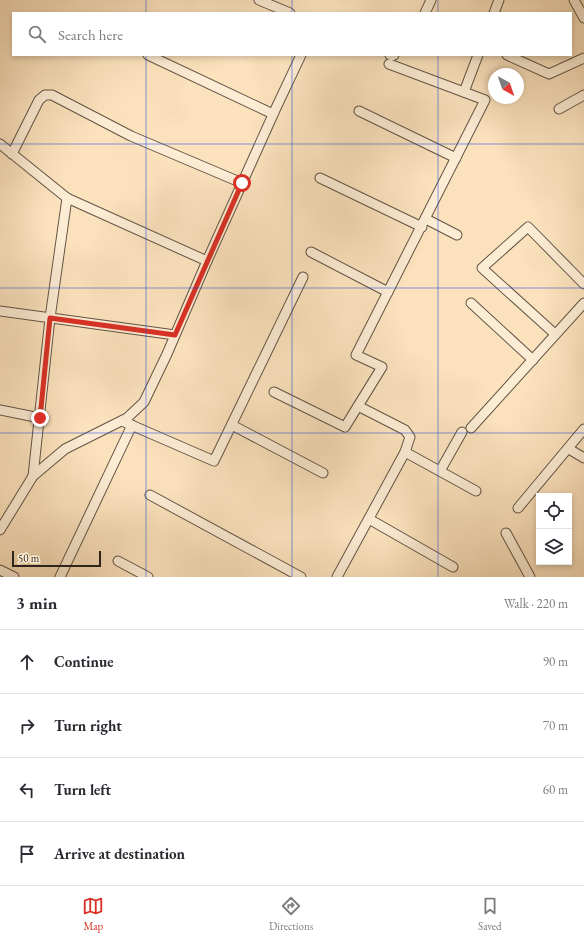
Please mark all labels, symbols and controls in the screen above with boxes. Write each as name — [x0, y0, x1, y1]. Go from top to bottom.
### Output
search box — [12, 12, 572, 56]
icon: search — [26, 23, 48, 45]
text: Search here — [58, 25, 123, 44]
north arrow — [488, 68, 524, 104]
route start — [233, 174, 251, 192]
route end — [31, 409, 49, 427]
map controls — [536, 493, 572, 565]
button: locate — [536, 493, 572, 529]
button: layers — [536, 529, 572, 565]
scale bar — [12, 549, 101, 568]
text: 50 m — [18, 551, 39, 565]
text: 3 min — [16, 592, 57, 614]
text: Walk · 220 m — [504, 595, 568, 612]
icon: ahead — [16, 651, 38, 673]
text: Continue — [54, 652, 114, 671]
text: 90 m — [543, 653, 568, 670]
icon: right — [16, 715, 38, 737]
text: Turn right — [54, 716, 122, 735]
text: 70 m — [543, 717, 568, 734]
icon: left — [16, 779, 38, 801]
text: Turn left — [54, 780, 111, 799]
text: 60 m — [543, 781, 568, 798]
icon: arrive — [16, 843, 38, 865]
text: Arrive at destination — [54, 844, 185, 863]
tab: Map — [82, 895, 104, 933]
tab: Directions — [269, 895, 313, 933]
tab: Saved — [478, 895, 502, 933]

